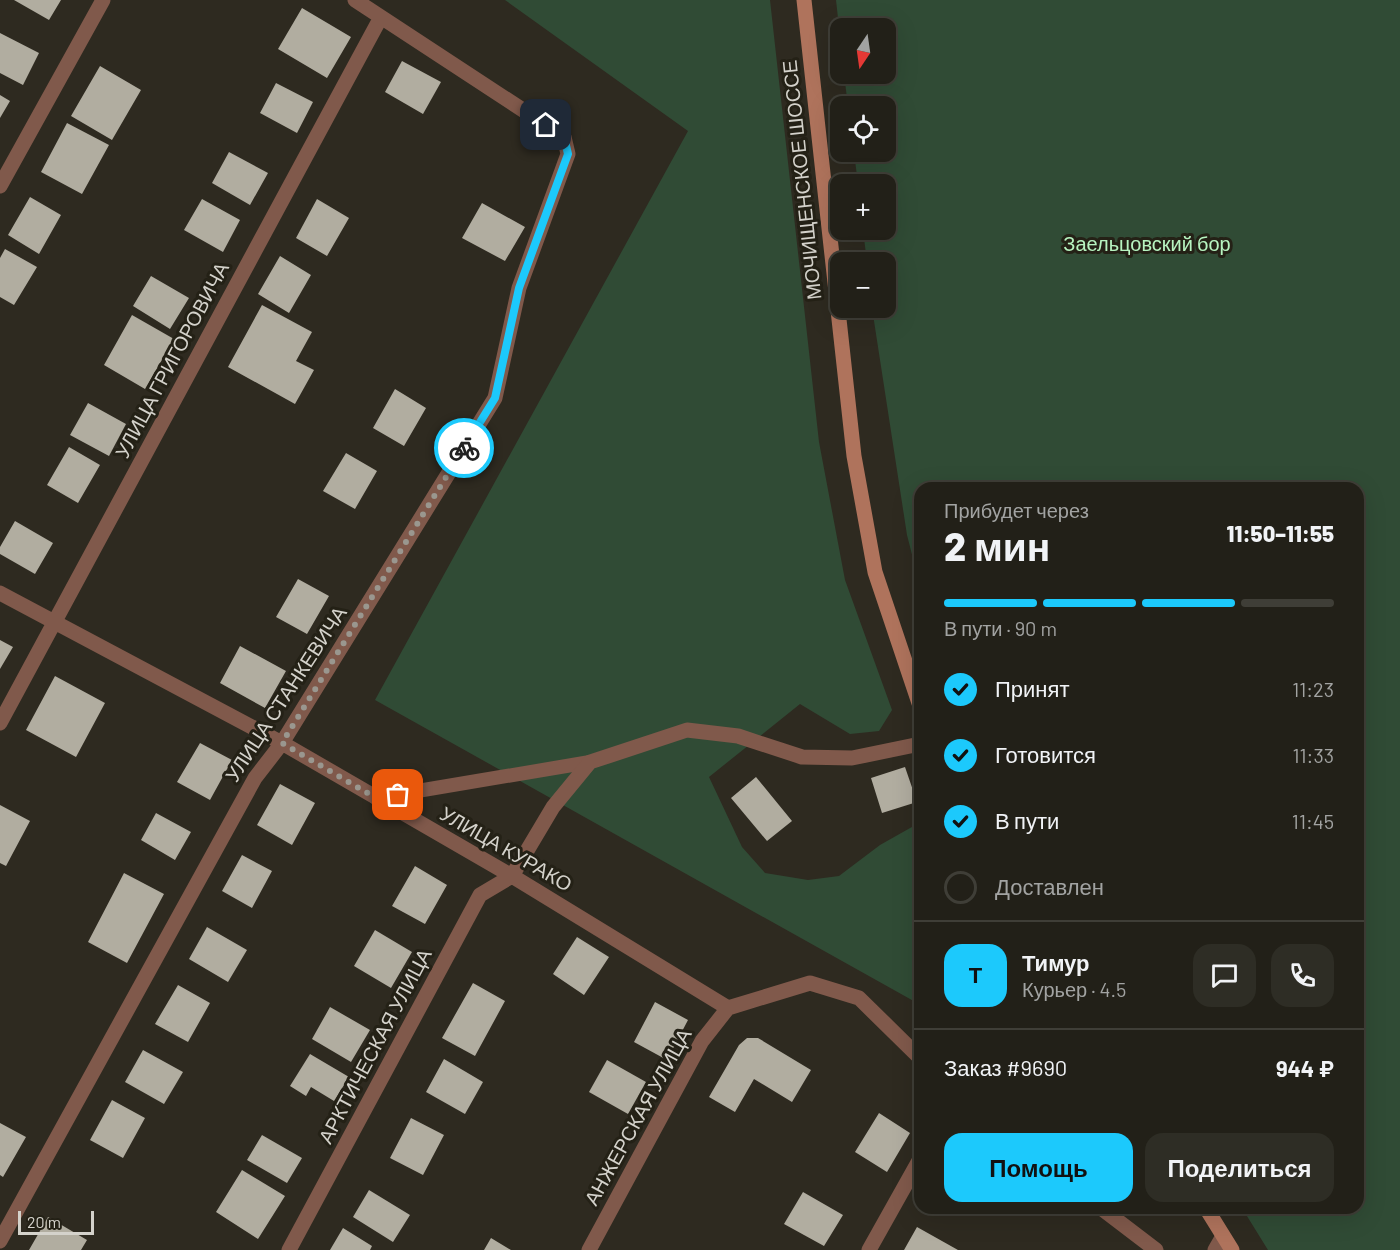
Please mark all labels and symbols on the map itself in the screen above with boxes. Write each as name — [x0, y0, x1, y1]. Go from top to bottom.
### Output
north arrow — [830, 18, 896, 84]
street label: МОЧИЩЕНСКОЕ ШОССЕ — [776, 59, 826, 301]
pin — [520, 99, 571, 150]
park label: Заельцовский бор — [1063, 231, 1231, 255]
street label: УЛИЦА ГРИГОРОВИЧА — [109, 257, 233, 462]
courier — [434, 418, 494, 478]
street label: УЛИЦА СТАНКЕВИЧА — [219, 601, 351, 786]
pin — [372, 769, 423, 820]
street label: УЛИЦА КУРАКО — [436, 801, 577, 896]
street label: АРКТИЧЕСКАЯ УЛИЦА — [313, 943, 436, 1147]
street label: АНЖЕРСКАЯ УЛИЦА — [579, 1023, 696, 1209]
scale bar — [18, 1208, 94, 1236]

